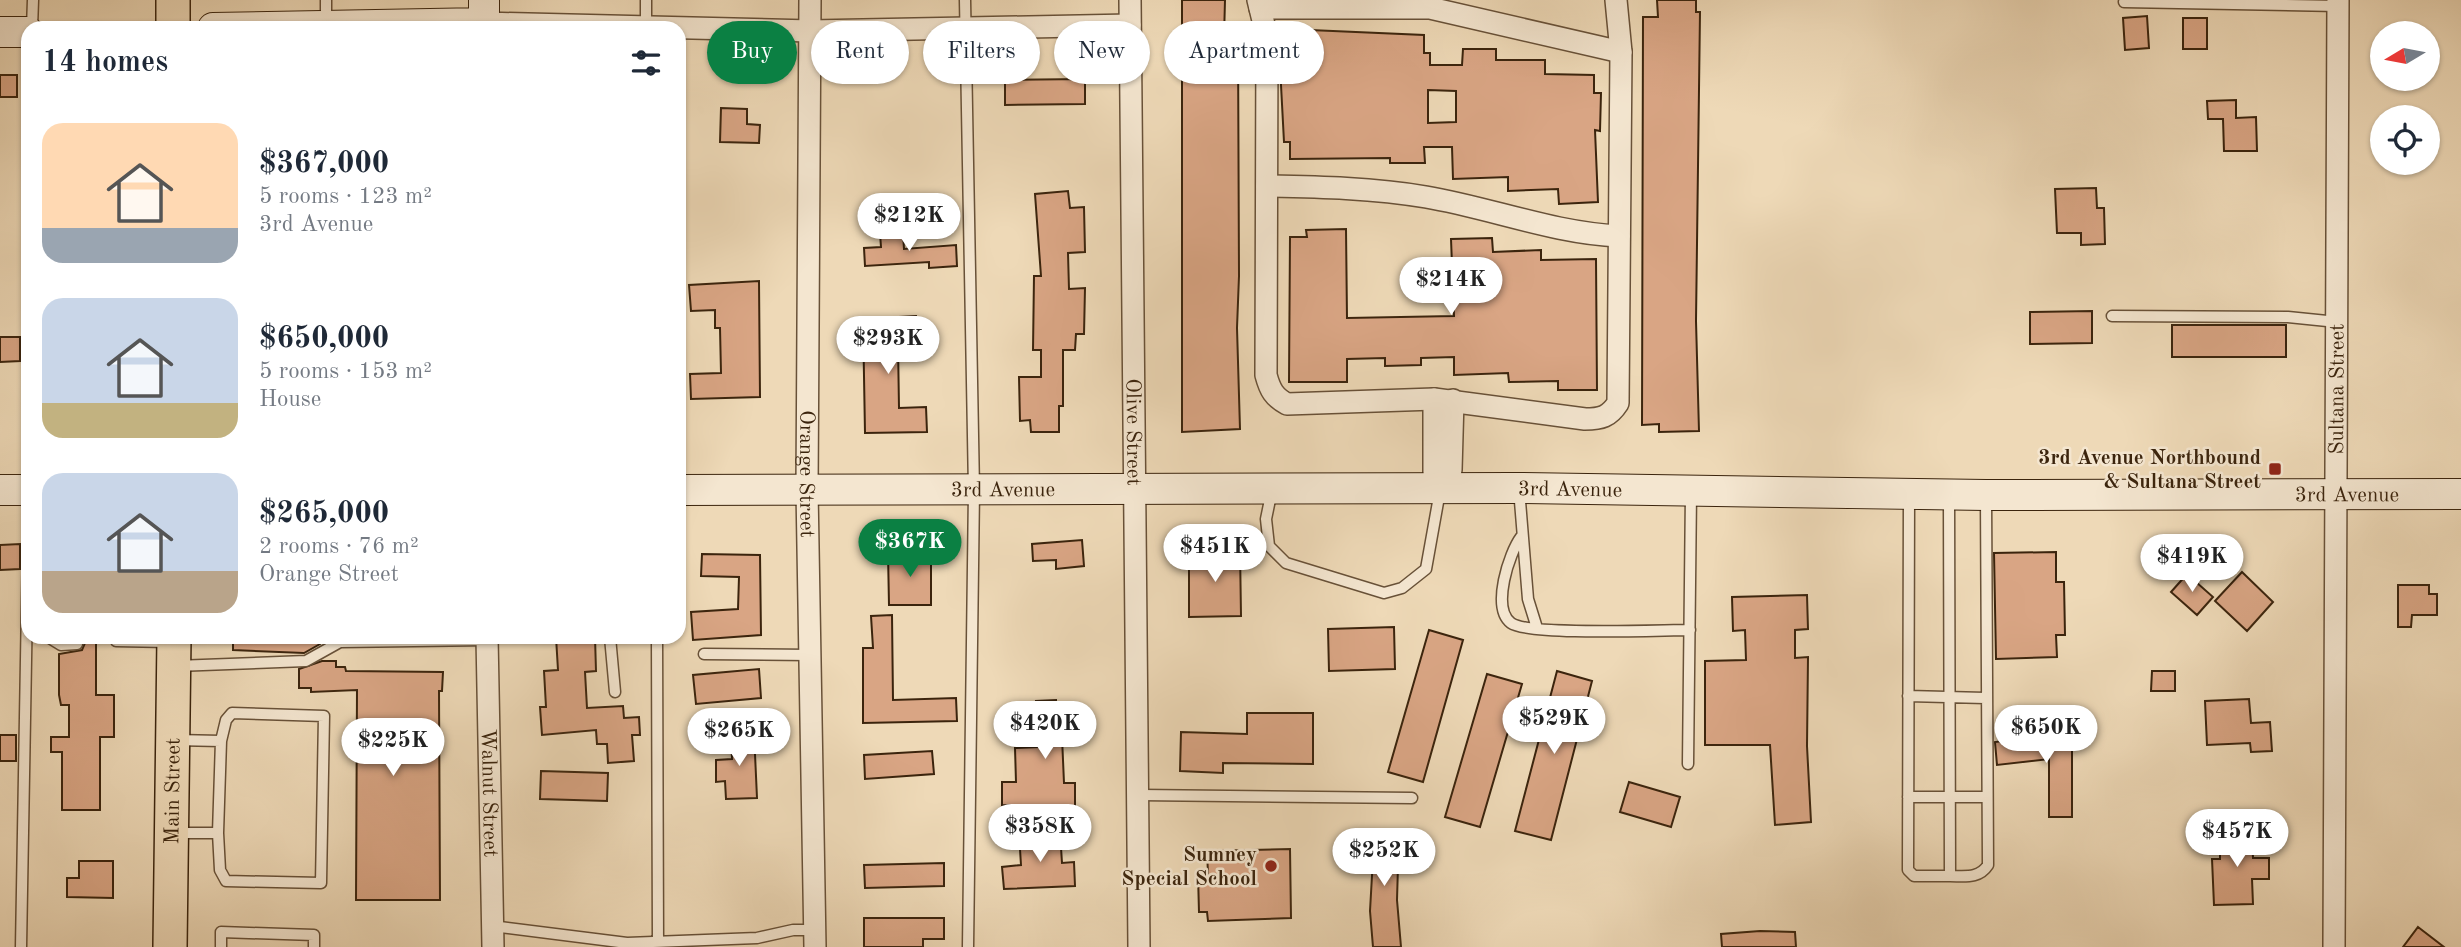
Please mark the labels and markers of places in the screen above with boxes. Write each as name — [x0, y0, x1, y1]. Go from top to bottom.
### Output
pin: $212K — [860, 194, 958, 253]
pin: $214K — [1402, 258, 1500, 317]
pin: $293K — [839, 316, 937, 376]
place label: 3rd Avenue Northbound & Sultana Street — [2038, 448, 2261, 493]
marker: 3rd Avenue Northbound & Sultana Street — [2267, 461, 2283, 477]
pin: $367K — [861, 520, 959, 579]
pin: $451K — [1166, 524, 1264, 584]
pin: $419K — [2143, 534, 2241, 594]
pin: $529K — [1505, 696, 1603, 756]
pin: $420K — [996, 702, 1094, 761]
pin: $650K — [1997, 706, 2095, 765]
pin: $265K — [690, 708, 788, 768]
pin: $225K — [344, 718, 442, 778]
pin: $358K — [991, 804, 1089, 864]
pin: $457K — [2188, 810, 2286, 869]
pin: $252K — [1335, 828, 1433, 888]
place label: Sumney Special School — [1121, 845, 1257, 890]
marker: Sumney Special School — [1263, 858, 1279, 874]

